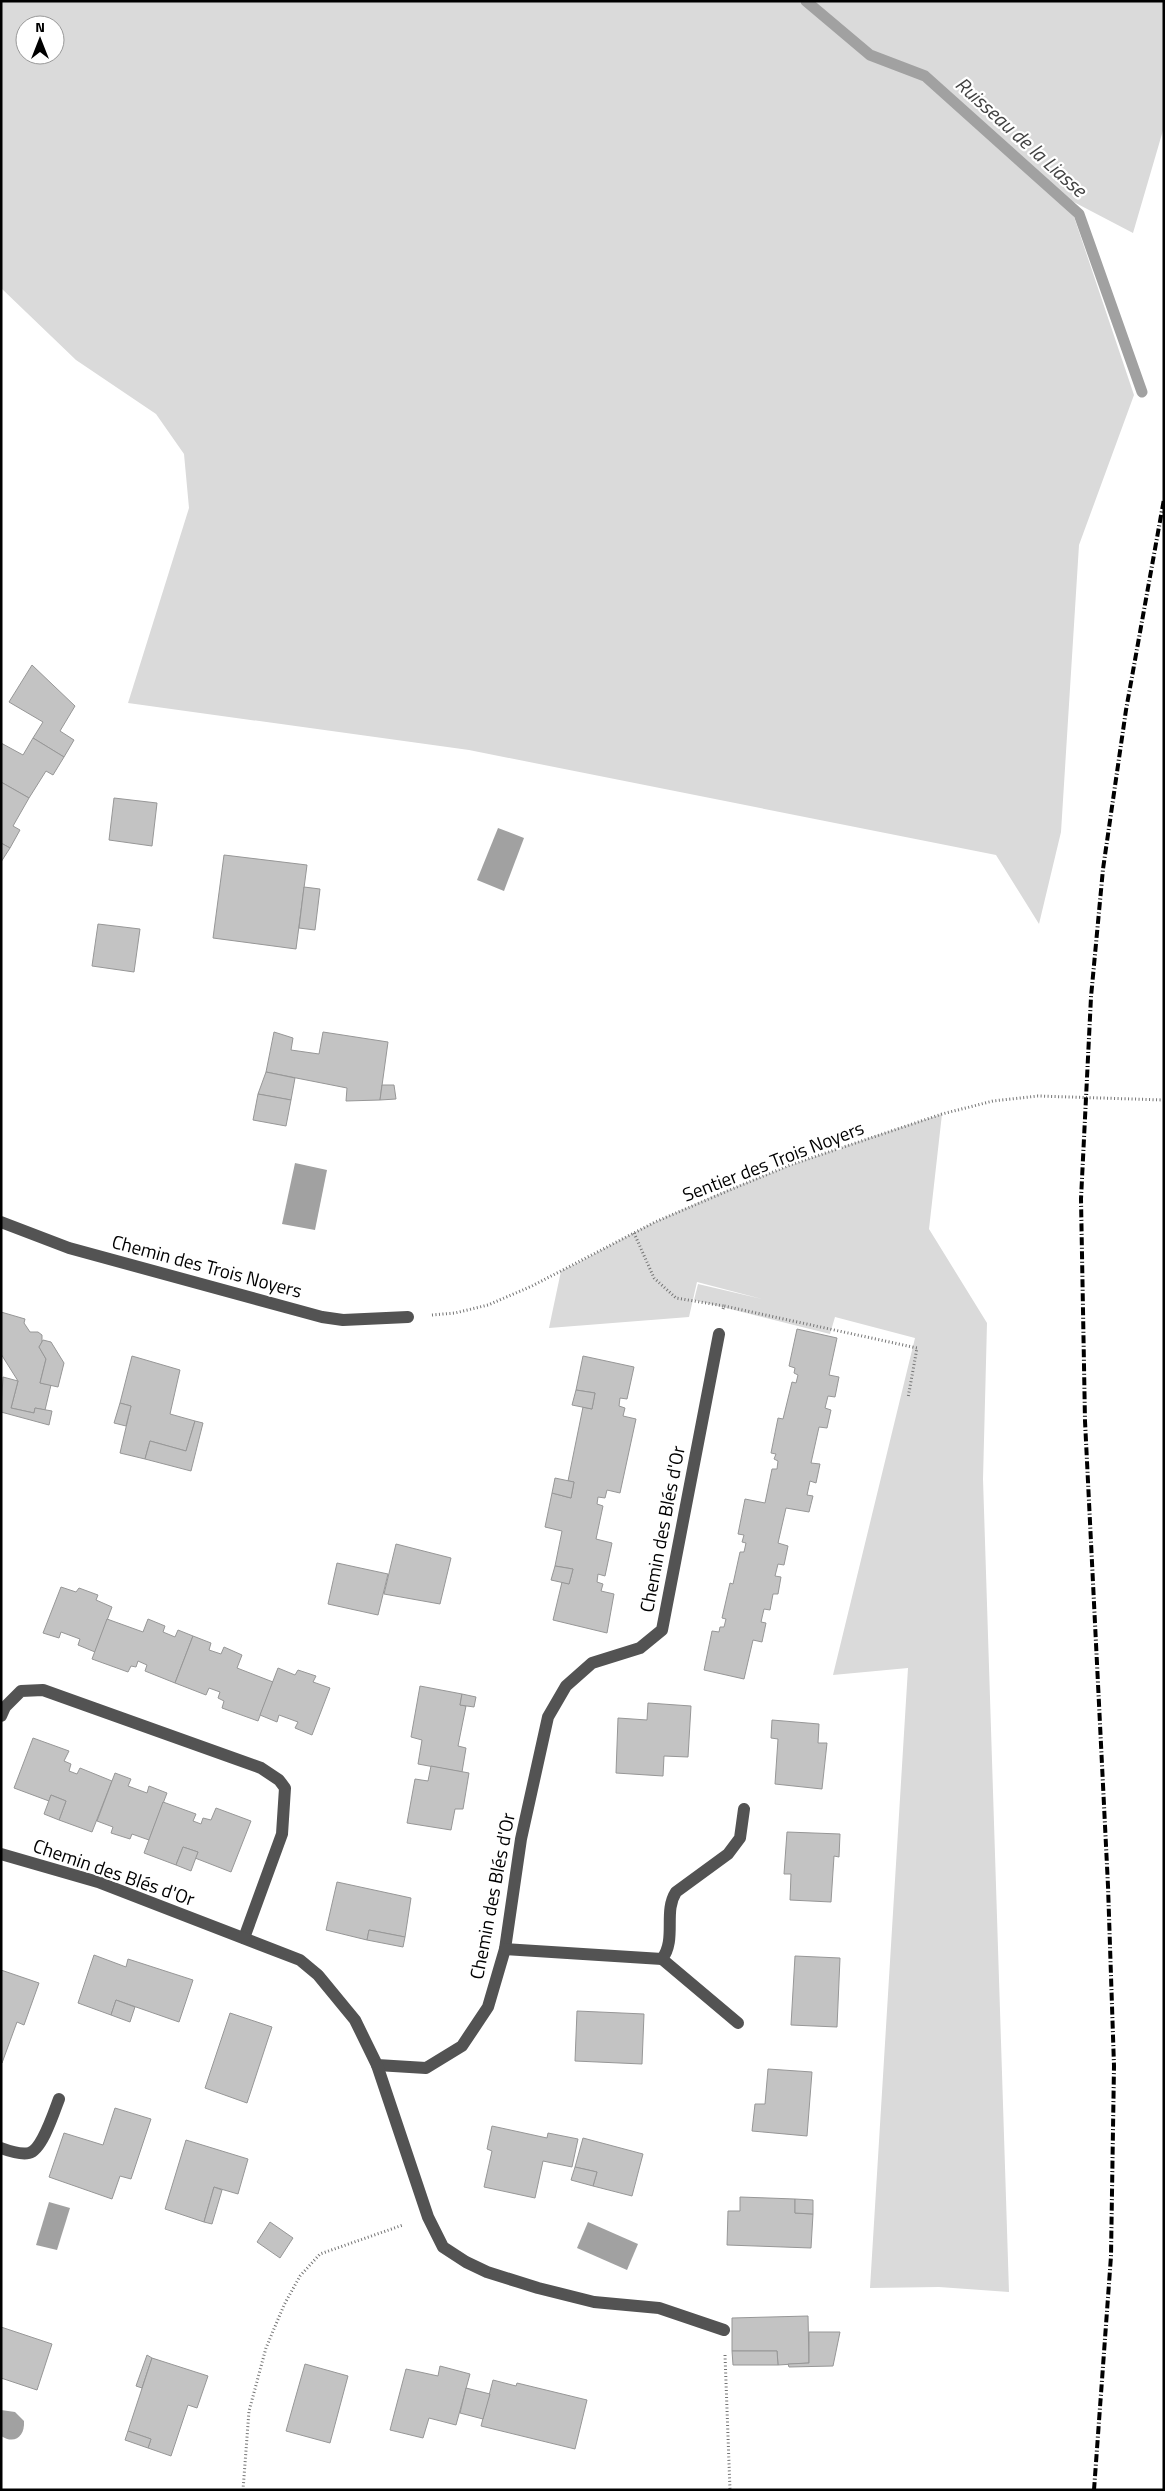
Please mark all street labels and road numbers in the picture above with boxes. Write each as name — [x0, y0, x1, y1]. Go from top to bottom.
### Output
street label: Sentier des Trois Noyers — [678, 1112, 868, 1209]
street label: Chemin des Trois Noyers — [109, 1226, 306, 1305]
street label: Chemin des Blés d'Or — [631, 1443, 692, 1615]
street label: Chemin des Blés d'Or — [461, 1810, 522, 1982]
street label: Chemin des Blés d'Or — [30, 1830, 199, 1913]

